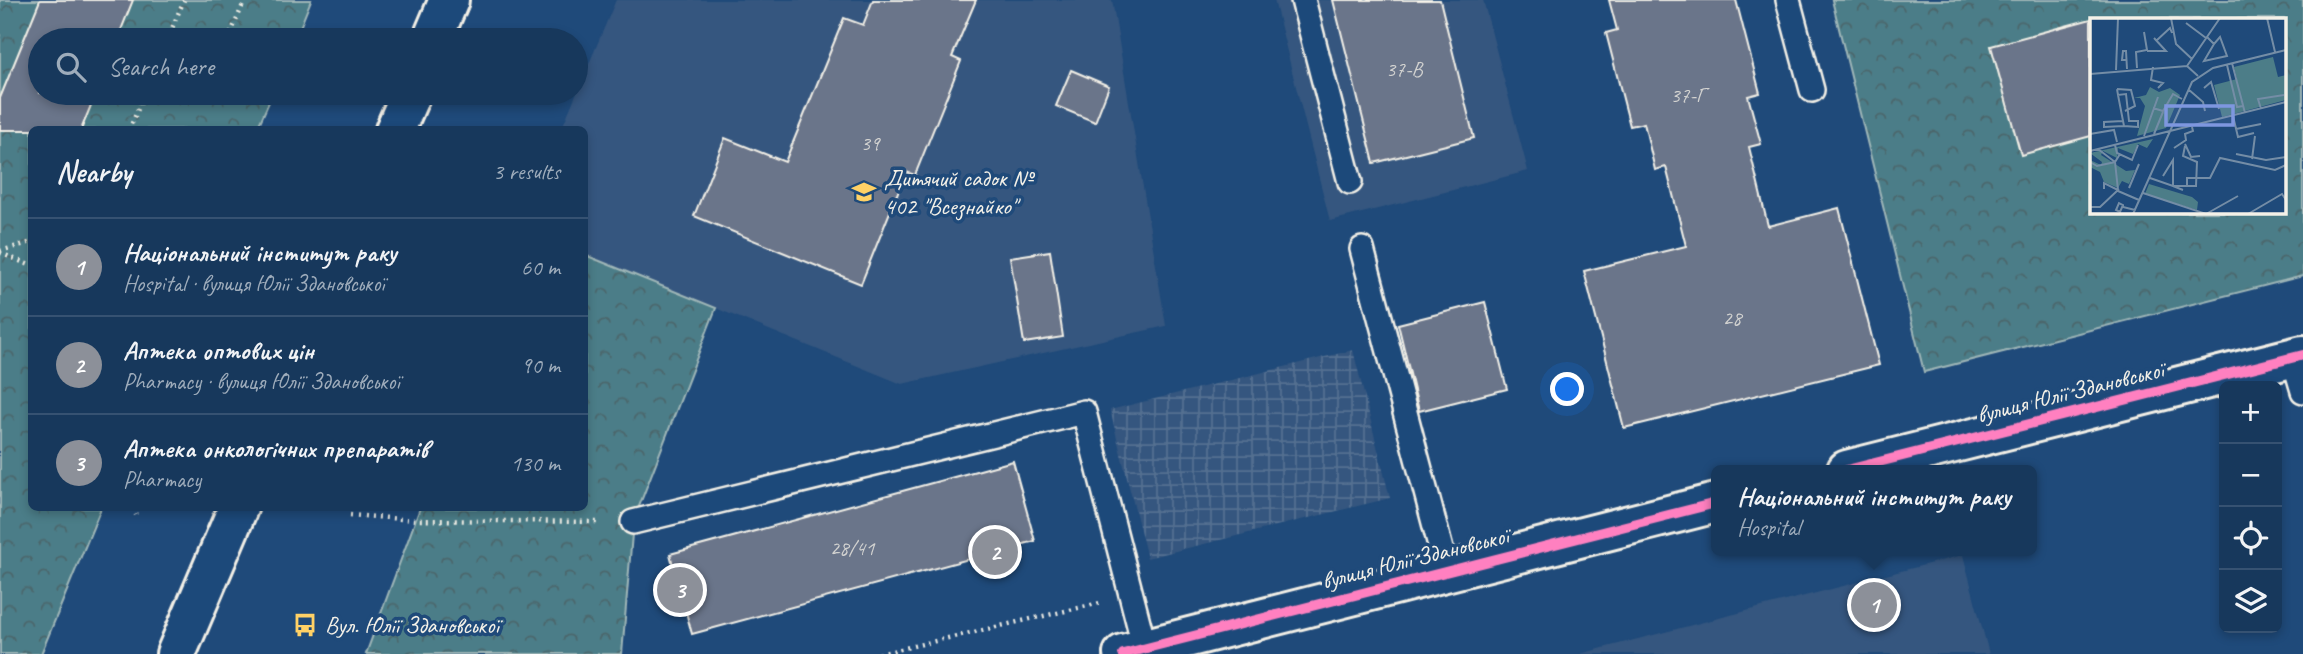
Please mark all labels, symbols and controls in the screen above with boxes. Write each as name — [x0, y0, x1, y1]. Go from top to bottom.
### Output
inset map — [2090, 18, 2286, 214]
search box — [28, 28, 588, 105]
icon: search — [52, 48, 90, 86]
text: Search here — [108, 50, 214, 83]
house number: 37-В — [1386, 56, 1424, 82]
house number: 37-Г — [1670, 82, 1710, 108]
house number: 39 — [861, 130, 881, 156]
text: Nearby — [56, 153, 132, 191]
text: 3 results — [493, 157, 560, 186]
place label: Дитячий садок № 402 "Всезнайко" — [884, 163, 1035, 221]
school or university icon: Дитячий садок № 402 "Всезнайко" — [850, 178, 878, 206]
text: Національний інститут раку — [123, 236, 396, 269]
text: 1 — [74, 253, 84, 282]
text: 60 m — [521, 253, 560, 282]
text: Hospital · вулиця Юлії Здановської — [123, 269, 385, 298]
house number: 28 — [1723, 305, 1744, 331]
text: Аптека оптових цін — [123, 334, 314, 367]
text: 2 — [74, 351, 84, 380]
text: 90 m — [521, 351, 560, 380]
street label: вулиця Юлії Здановської — [1974, 353, 2171, 430]
text: Pharmacy · вулиця Юлії Здановської — [123, 367, 400, 396]
your location — [1550, 372, 1584, 406]
map controls — [2219, 381, 2282, 633]
button: + — [2219, 381, 2282, 444]
text: Аптека онкологічних препаратів — [123, 432, 428, 465]
button: − — [2219, 444, 2282, 507]
text: 3 — [74, 449, 84, 478]
text: 130 m — [511, 449, 560, 478]
text: Pharmacy — [123, 465, 201, 494]
popup — [1711, 465, 2037, 556]
text: Національний інститут раку — [1737, 480, 2011, 513]
button: locate — [2219, 507, 2282, 570]
text: Hospital — [1737, 513, 1800, 542]
street label: вулиця Юлії Здановської — [1319, 519, 1516, 596]
pin: 2 — [972, 526, 1018, 578]
house number: 28/41 — [830, 535, 876, 561]
pin: 3 — [657, 564, 703, 616]
button: layers — [2219, 570, 2282, 633]
pin: 1 — [1851, 579, 1897, 631]
place label: Вул. Юлії Здановської — [325, 610, 503, 640]
bus stop icon: Вул. Юлії Здановської — [291, 611, 319, 639]

